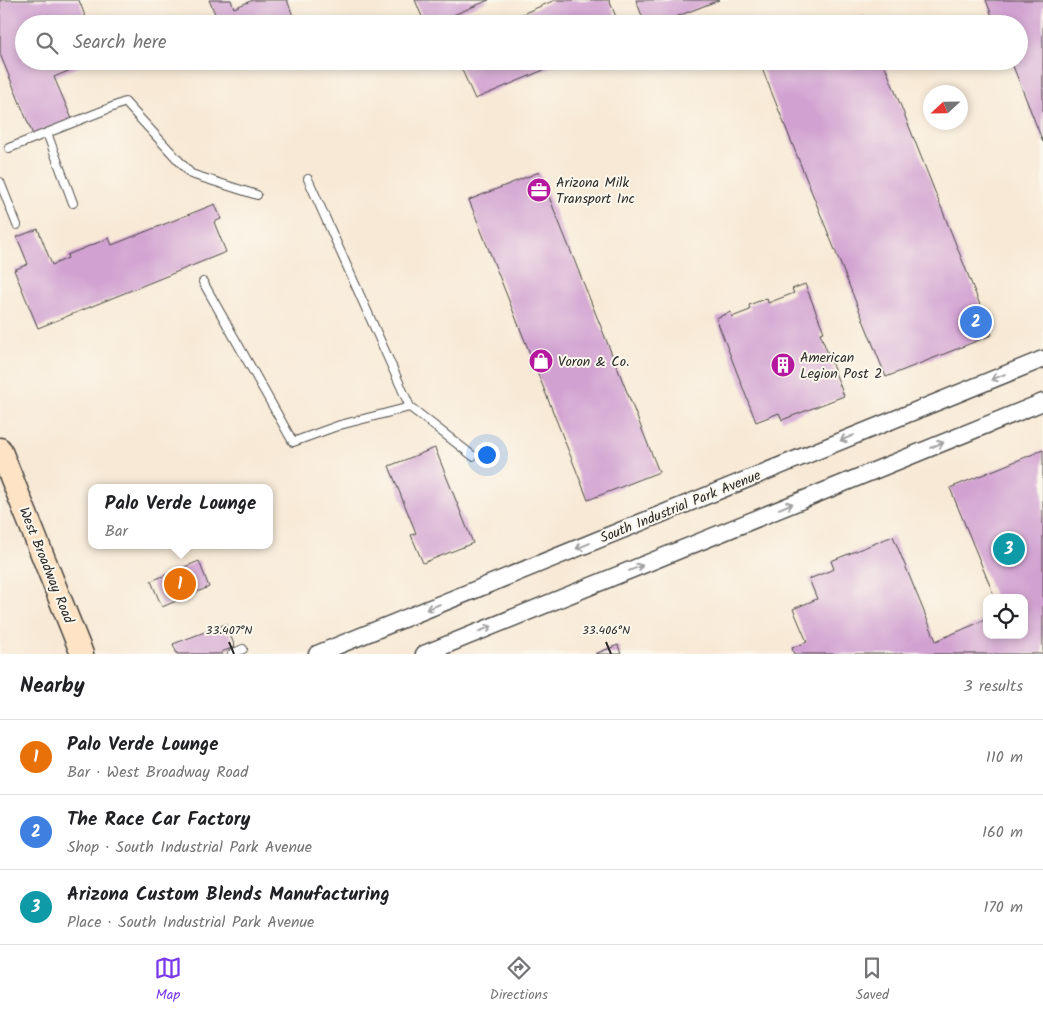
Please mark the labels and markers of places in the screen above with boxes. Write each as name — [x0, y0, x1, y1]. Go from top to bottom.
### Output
place label: Arizona Milk Transport Inc — [556, 172, 635, 210]
office icon: Arizona Milk Transport Inc — [526, 177, 552, 203]
pin: 2 — [960, 303, 992, 341]
place label: American Legion Post 2 — [800, 347, 882, 385]
shop icon: Voron & Co. — [528, 348, 554, 374]
place label: Voron & Co. — [558, 351, 629, 373]
building icon: American Legion Post 2 — [770, 352, 796, 378]
pin: 3 — [993, 530, 1025, 568]
pin: 1 — [164, 565, 196, 603]

